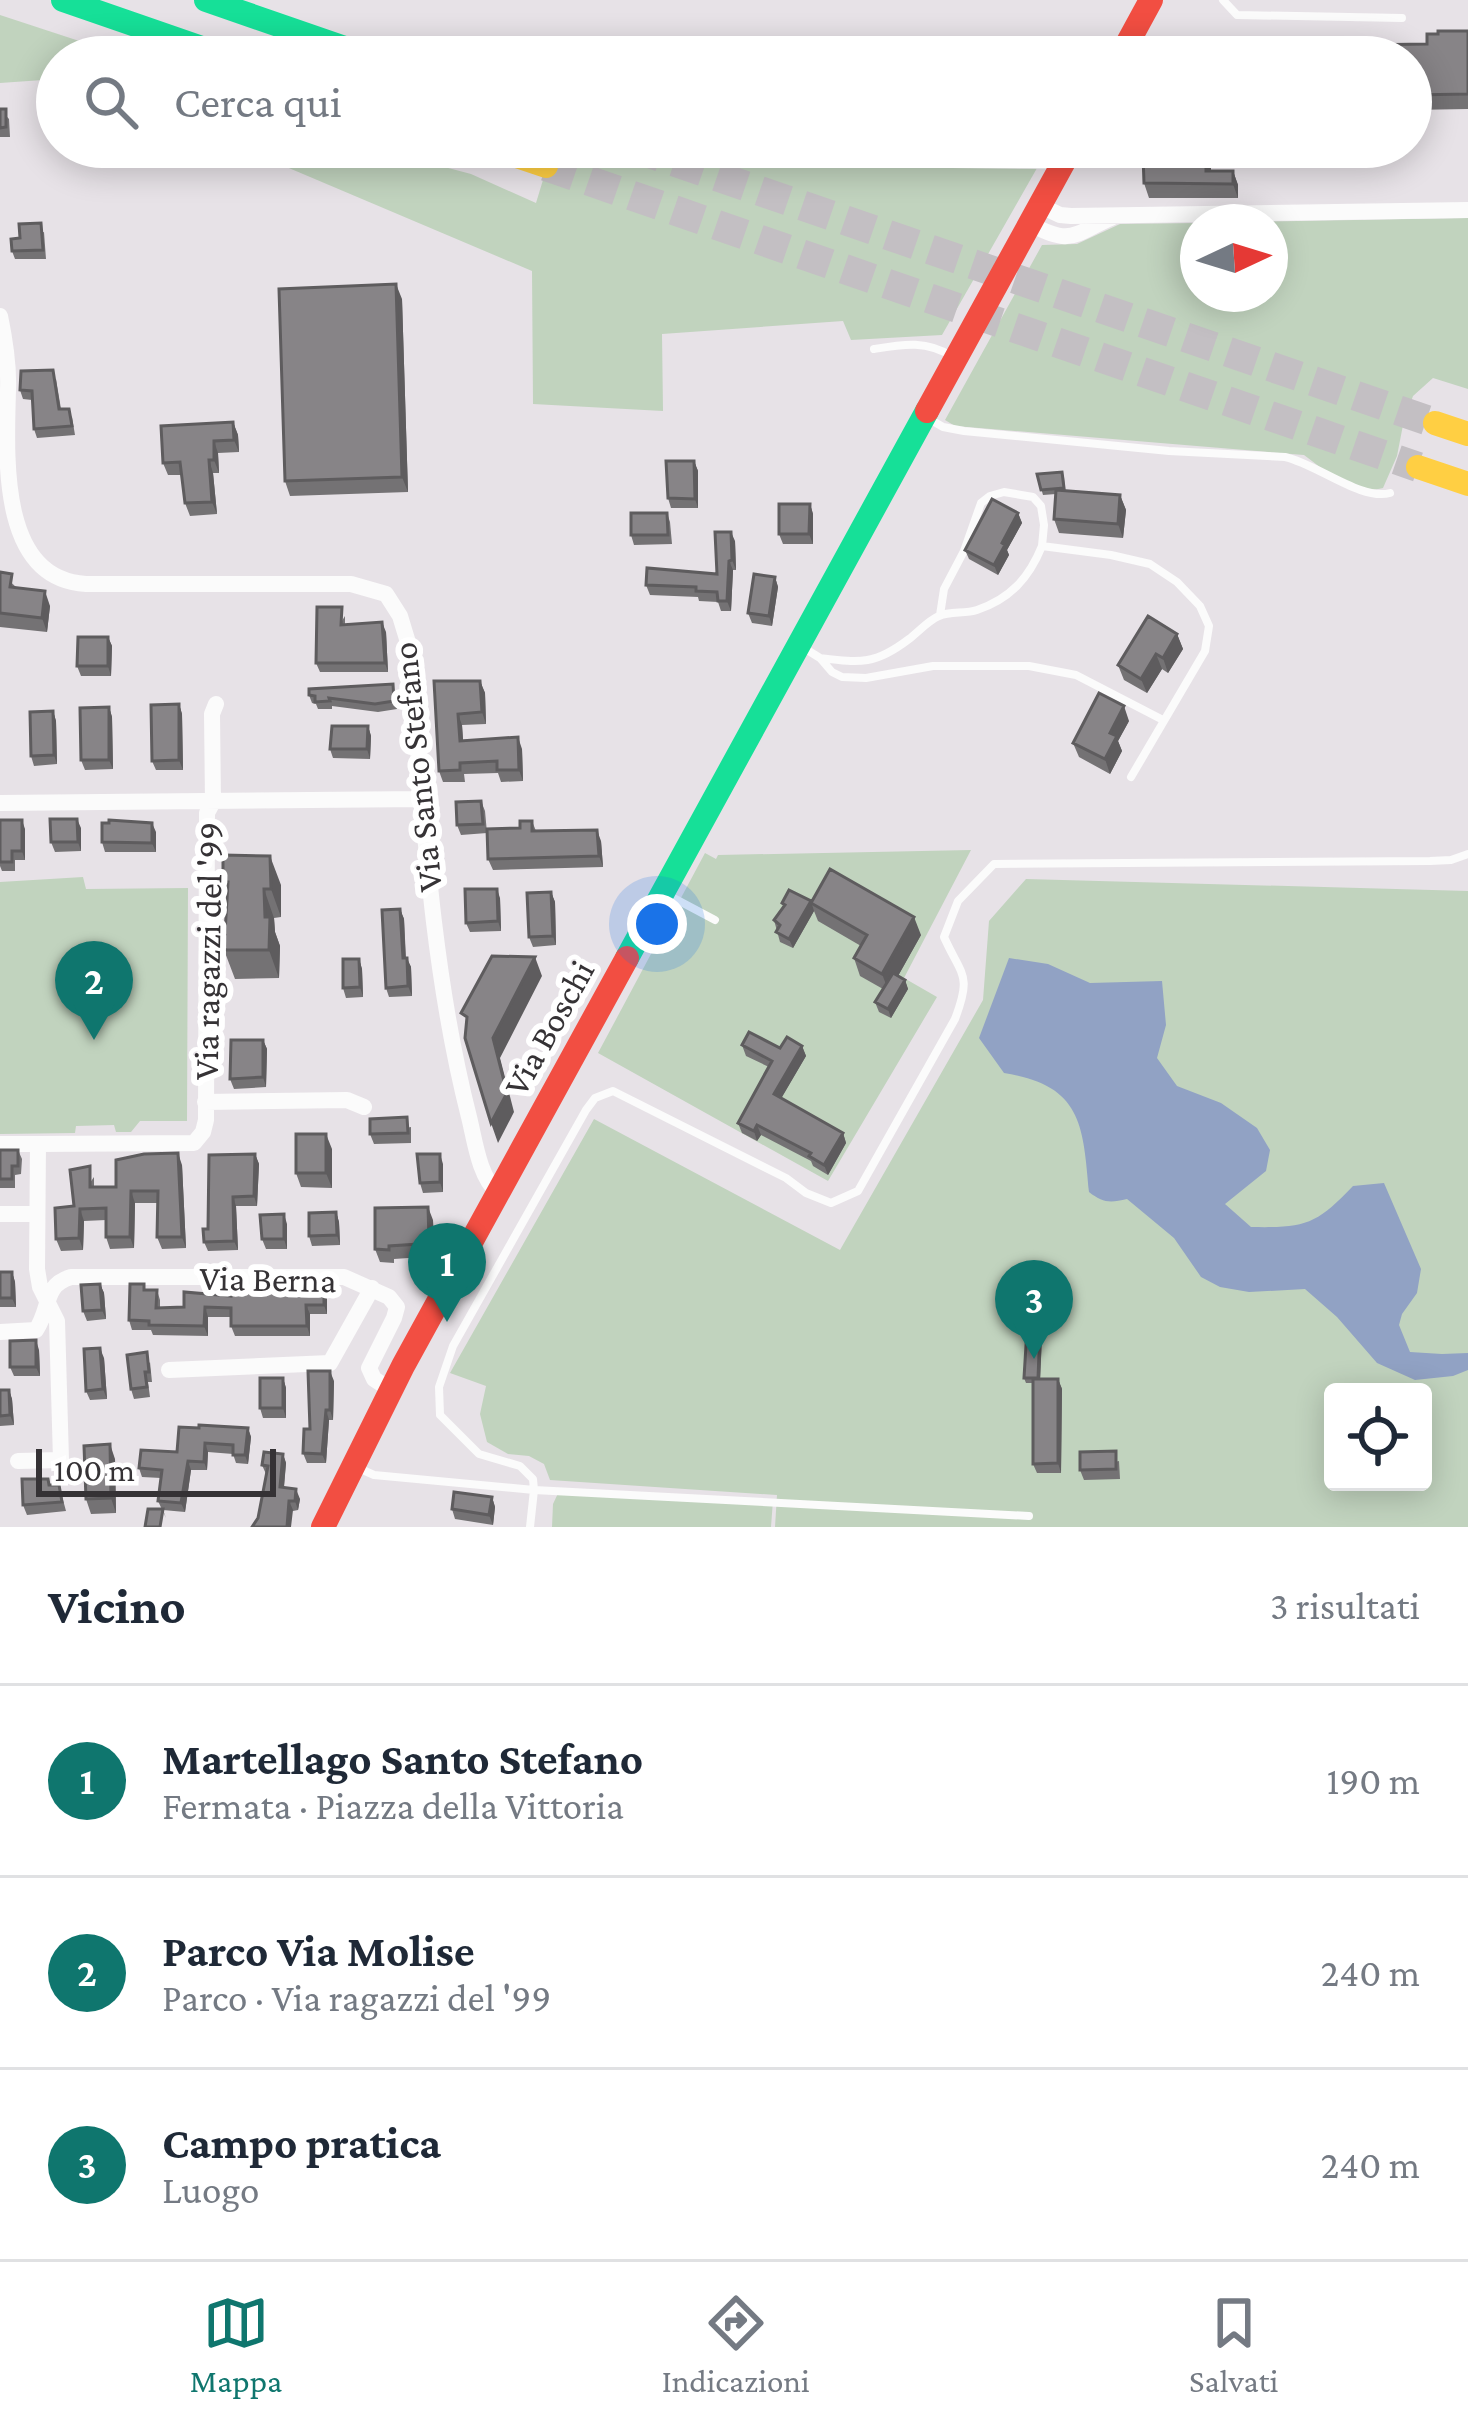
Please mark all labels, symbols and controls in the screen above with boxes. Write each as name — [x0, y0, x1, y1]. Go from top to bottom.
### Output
search box — [36, 36, 1432, 168]
icon: search — [78, 69, 144, 135]
text: Cerca qui — [174, 77, 342, 127]
north arrow — [1180, 204, 1288, 312]
street label: Via Santo Stefano — [384, 640, 450, 894]
street label: Via ragazzi del '99 — [186, 822, 230, 1080]
your location — [627, 894, 687, 954]
pin: 2 — [55, 941, 133, 1040]
street label: Via Boschi — [496, 954, 602, 1102]
pin: 1 — [408, 1223, 486, 1322]
street label: Via Berna — [199, 1258, 337, 1300]
pin: 3 — [995, 1260, 1073, 1359]
map controls — [1324, 1383, 1432, 1491]
button: locate — [1324, 1383, 1432, 1491]
scale bar — [36, 1443, 276, 1496]
text: 100 m — [54, 1451, 135, 1488]
text: Vicino — [48, 1577, 186, 1634]
text: 3 risultati — [1270, 1584, 1420, 1627]
text: Martellago Santo Stefano — [162, 1734, 643, 1784]
text: 1 — [80, 1759, 94, 1802]
text: 190 m — [1327, 1759, 1420, 1802]
text: Fermata · Piazza della Vittoria — [162, 1784, 624, 1827]
text: Parco Via Molise — [162, 1926, 475, 1976]
text: 2 — [77, 1951, 97, 1994]
text: 240 m — [1321, 1951, 1420, 1994]
text: Parco · Via ragazzi del '99 — [162, 1976, 551, 2019]
text: Campo pratica — [162, 2118, 441, 2168]
text: 3 — [77, 2143, 97, 2186]
text: 240 m — [1321, 2143, 1420, 2186]
text: Luogo — [162, 2168, 259, 2211]
tab: Mappa — [190, 2290, 282, 2399]
tab: Indicazioni — [662, 2290, 810, 2399]
tab: Salvati — [1189, 2290, 1278, 2399]

